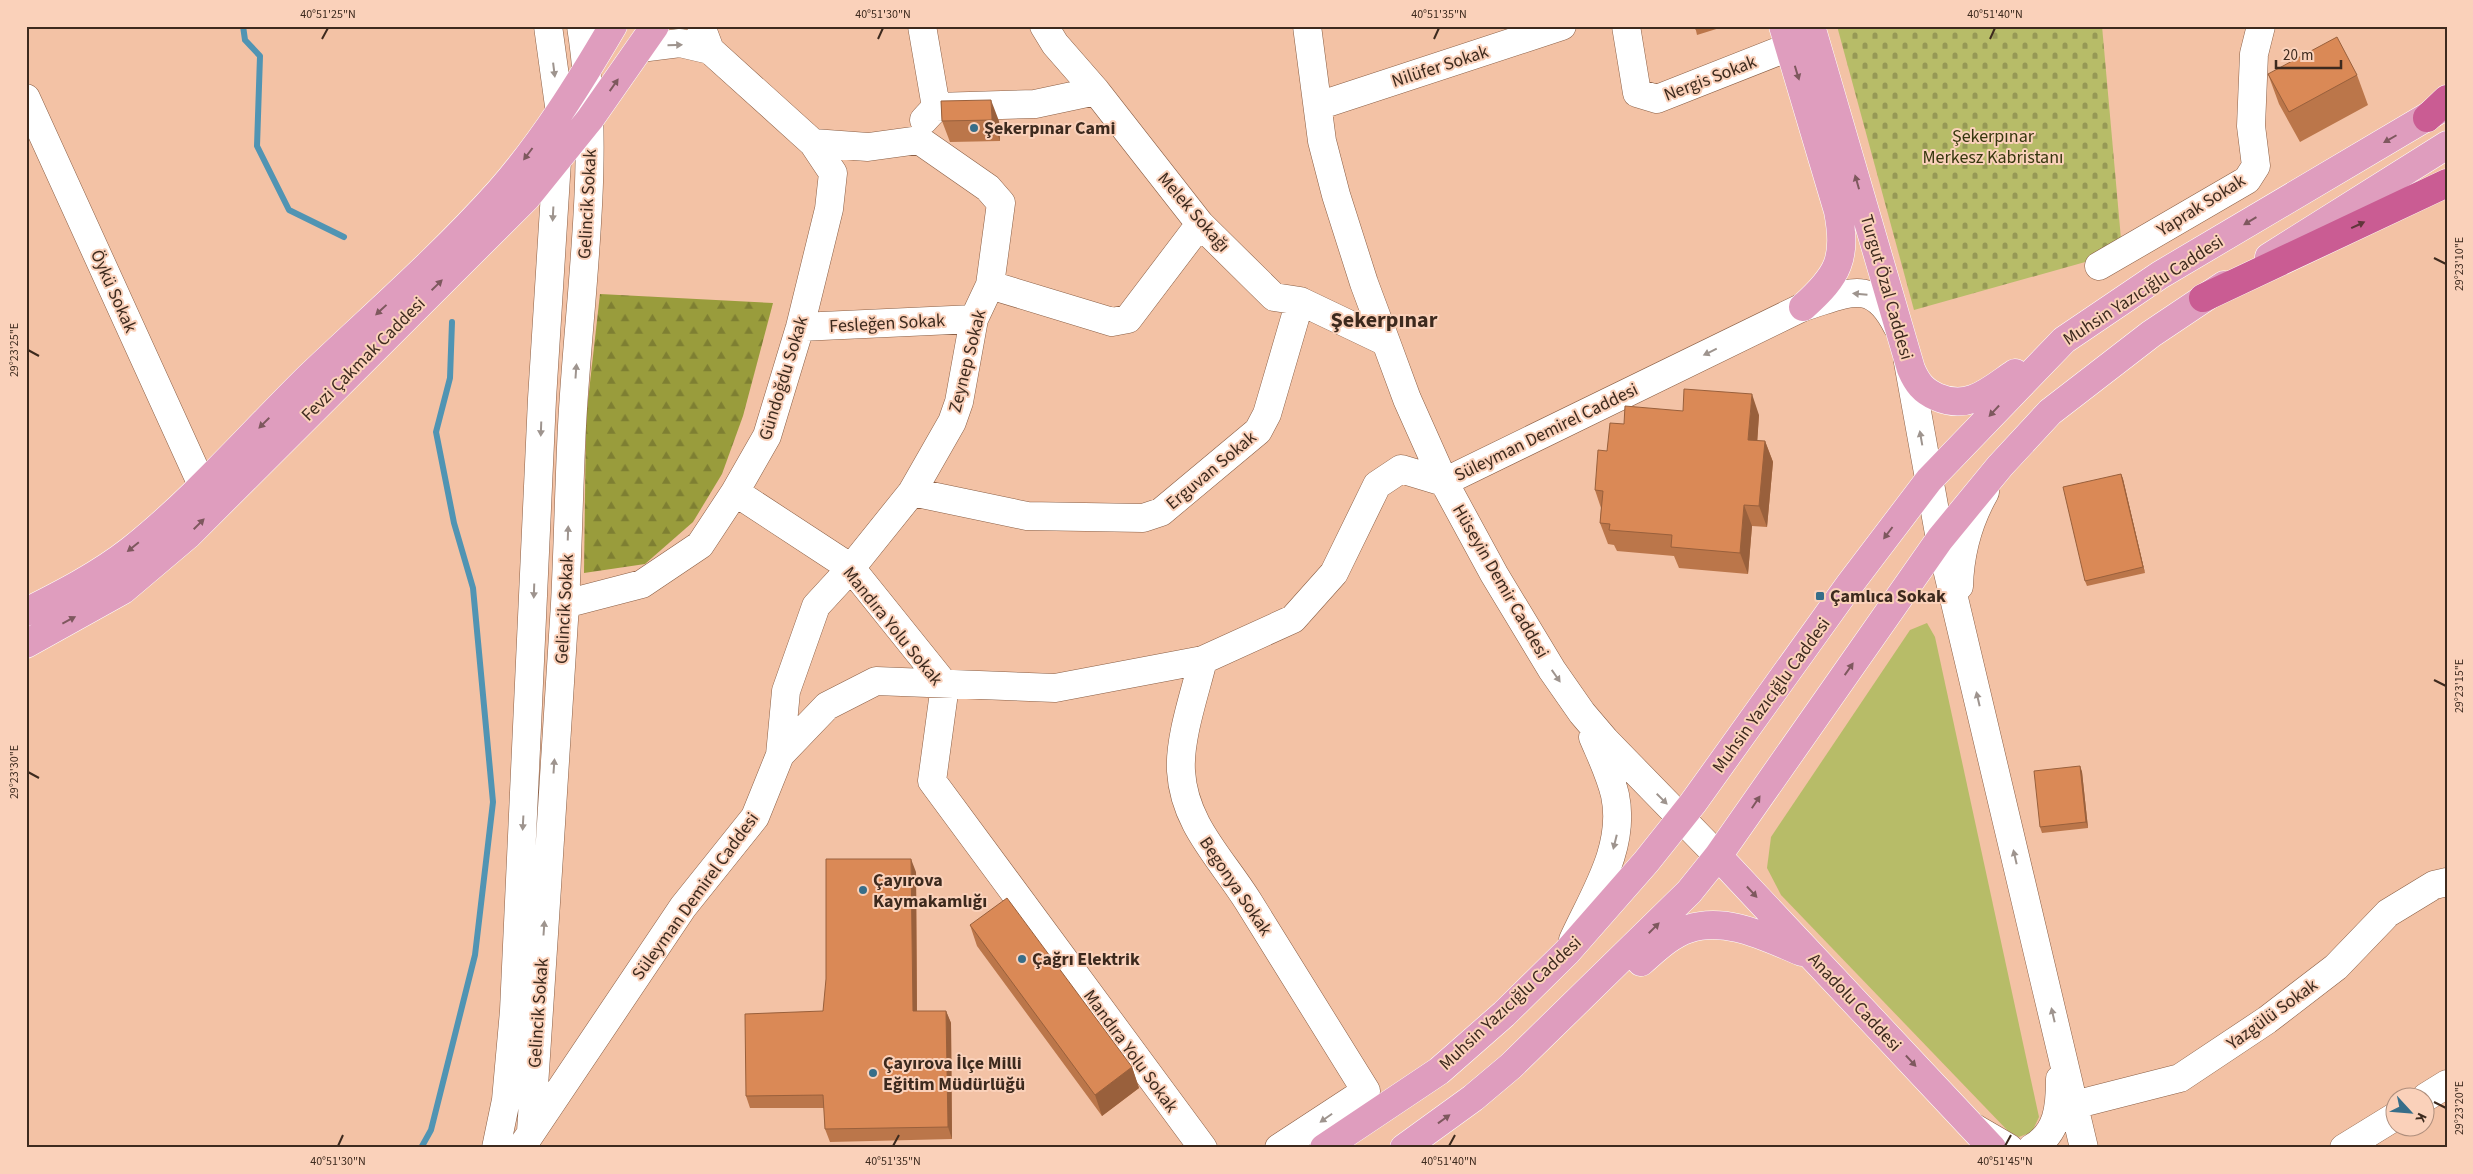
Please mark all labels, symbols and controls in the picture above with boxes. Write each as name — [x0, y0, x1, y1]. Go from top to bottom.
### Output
text: 40°51'25"N — [300, 6, 356, 23]
text: 40°51'30"N — [855, 6, 911, 23]
text: 40°51'35"N — [1411, 6, 1467, 23]
text: 40°51'40"N — [1967, 6, 2023, 23]
scale bar — [2276, 38, 2340, 70]
street label: Nilüfer Sokak — [1389, 39, 1492, 94]
one-way arrow — [667, 40, 683, 48]
text: 20 m — [2283, 45, 2313, 66]
street label: Nergis Sokak — [1660, 49, 1760, 108]
one-way arrow — [550, 62, 558, 78]
one-way arrow — [1794, 66, 1802, 81]
one-way arrow — [609, 78, 619, 92]
place label: Şekerpınar Cami — [984, 116, 1115, 141]
marker: Şekerpınar Cami — [968, 122, 980, 134]
park label: Şekerpınar Merkesz Kabristanı — [1923, 124, 2063, 170]
one-way arrow — [2384, 135, 2397, 144]
one-way arrow — [523, 147, 533, 161]
street label: Gelincik Sokak — [572, 148, 603, 260]
street label: Melek Sokağı — [1152, 167, 1235, 258]
street label: Yaprak Sokak — [2151, 168, 2250, 243]
one-way arrow — [1852, 174, 1860, 189]
one-way arrow — [548, 206, 556, 222]
street label: Turgut Özal Caddesi — [1854, 212, 1919, 363]
one-way arrow — [2243, 216, 2256, 225]
one-way arrow — [2351, 220, 2365, 228]
street label: Muhsin Yazıcığlu Caddesi — [2058, 229, 2228, 352]
text: 29°23'10"E — [2451, 237, 2468, 291]
street label: Öykü Sokak — [84, 246, 143, 337]
one-way arrow — [431, 279, 443, 291]
one-way arrow — [1851, 289, 1867, 297]
street label: Fevzi Çakmak Caddesi — [296, 292, 431, 427]
one-way arrow — [375, 304, 387, 316]
district label: Şekerpınar — [1331, 304, 1438, 336]
street label: Zeynep Sokak — [943, 307, 992, 415]
street label: Fesleğen Sokak — [829, 308, 946, 339]
street label: Gündoğdu Sokak — [753, 313, 814, 443]
text: 29°23'25"E — [6, 323, 23, 377]
one-way arrow — [1703, 349, 1717, 357]
one-way arrow — [572, 363, 580, 379]
street label: Süleyman Demirel Caddesi — [1450, 377, 1642, 488]
one-way arrow — [1988, 404, 2000, 416]
one-way arrow — [258, 417, 270, 429]
one-way arrow — [536, 421, 544, 437]
street label: Erguvan Sokak — [1161, 425, 1262, 516]
one-way arrow — [1917, 429, 1925, 445]
street label: Hüseyin Demir Caddesi — [1446, 500, 1555, 663]
one-way arrow — [192, 518, 204, 530]
one-way arrow — [564, 525, 572, 541]
one-way arrow — [1883, 526, 1894, 539]
one-way arrow — [127, 542, 140, 553]
street label: Gelincik Sokak — [549, 553, 580, 665]
street label: Mandıra Yolu Sokak — [837, 561, 949, 691]
one-way arrow — [530, 583, 538, 599]
place label: Çamlıca Sokak — [1830, 584, 1946, 609]
marker: Çamlıca Sokak — [1814, 590, 1826, 602]
street label: Muhsin Yazıcığlu Caddesi — [1706, 612, 1836, 778]
one-way arrow — [62, 616, 76, 624]
text: 29°23'15"E — [2451, 659, 2468, 713]
one-way arrow — [1844, 662, 1854, 675]
one-way arrow — [1551, 669, 1561, 683]
one-way arrow — [1974, 691, 1982, 706]
text: 29°23'30"E — [6, 745, 23, 799]
one-way arrow — [551, 757, 559, 773]
one-way arrow — [1655, 792, 1667, 804]
one-way arrow — [1751, 795, 1761, 808]
street label: Süleyman Demirel Caddesi — [626, 807, 765, 985]
one-way arrow — [518, 816, 526, 832]
street label: Begonya Sokak — [1193, 832, 1278, 941]
one-way arrow — [1611, 834, 1619, 849]
one-way arrow — [2011, 850, 2019, 865]
place label: Çayırova Kaymakamlığı — [873, 868, 987, 914]
marker: Çayırova Kaymakamlığı — [857, 884, 869, 896]
one-way arrow — [1746, 885, 1758, 897]
one-way arrow — [540, 919, 548, 935]
one-way arrow — [1648, 922, 1660, 934]
street label: Muhsin Yazıcığlu Caddesi — [1434, 931, 1587, 1076]
place label: Çağrı Elektrik — [1032, 947, 1140, 972]
street label: Anadolu Caddesi — [1802, 948, 1907, 1057]
marker: Çağrı Elektrik — [1016, 953, 1028, 965]
street label: Gelincik Sokak — [522, 957, 555, 1069]
street label: Yazgülü Sokak — [2221, 973, 2323, 1057]
street label: Mandıra Yolu Sokak — [1077, 985, 1184, 1118]
one-way arrow — [2049, 1008, 2057, 1023]
place label: Çayırova İlçe Milli Eğitim Müdürlüğü — [883, 1051, 1025, 1097]
one-way arrow — [1905, 1055, 1917, 1067]
marker: Çayırova İlçe Milli Eğitim Müdürlüğü — [867, 1067, 879, 1079]
text: 29°23'20"E — [2451, 1081, 2468, 1135]
north arrow — [2386, 1086, 2436, 1136]
text: K — [2410, 1109, 2432, 1126]
one-way arrow — [1319, 1113, 1332, 1123]
one-way arrow — [1437, 1114, 1450, 1125]
text: 40°51'30"N — [310, 1153, 366, 1170]
text: 40°51'35"N — [865, 1153, 921, 1170]
text: 40°51'40"N — [1421, 1153, 1477, 1170]
text: 40°51'45"N — [1977, 1153, 2033, 1170]

